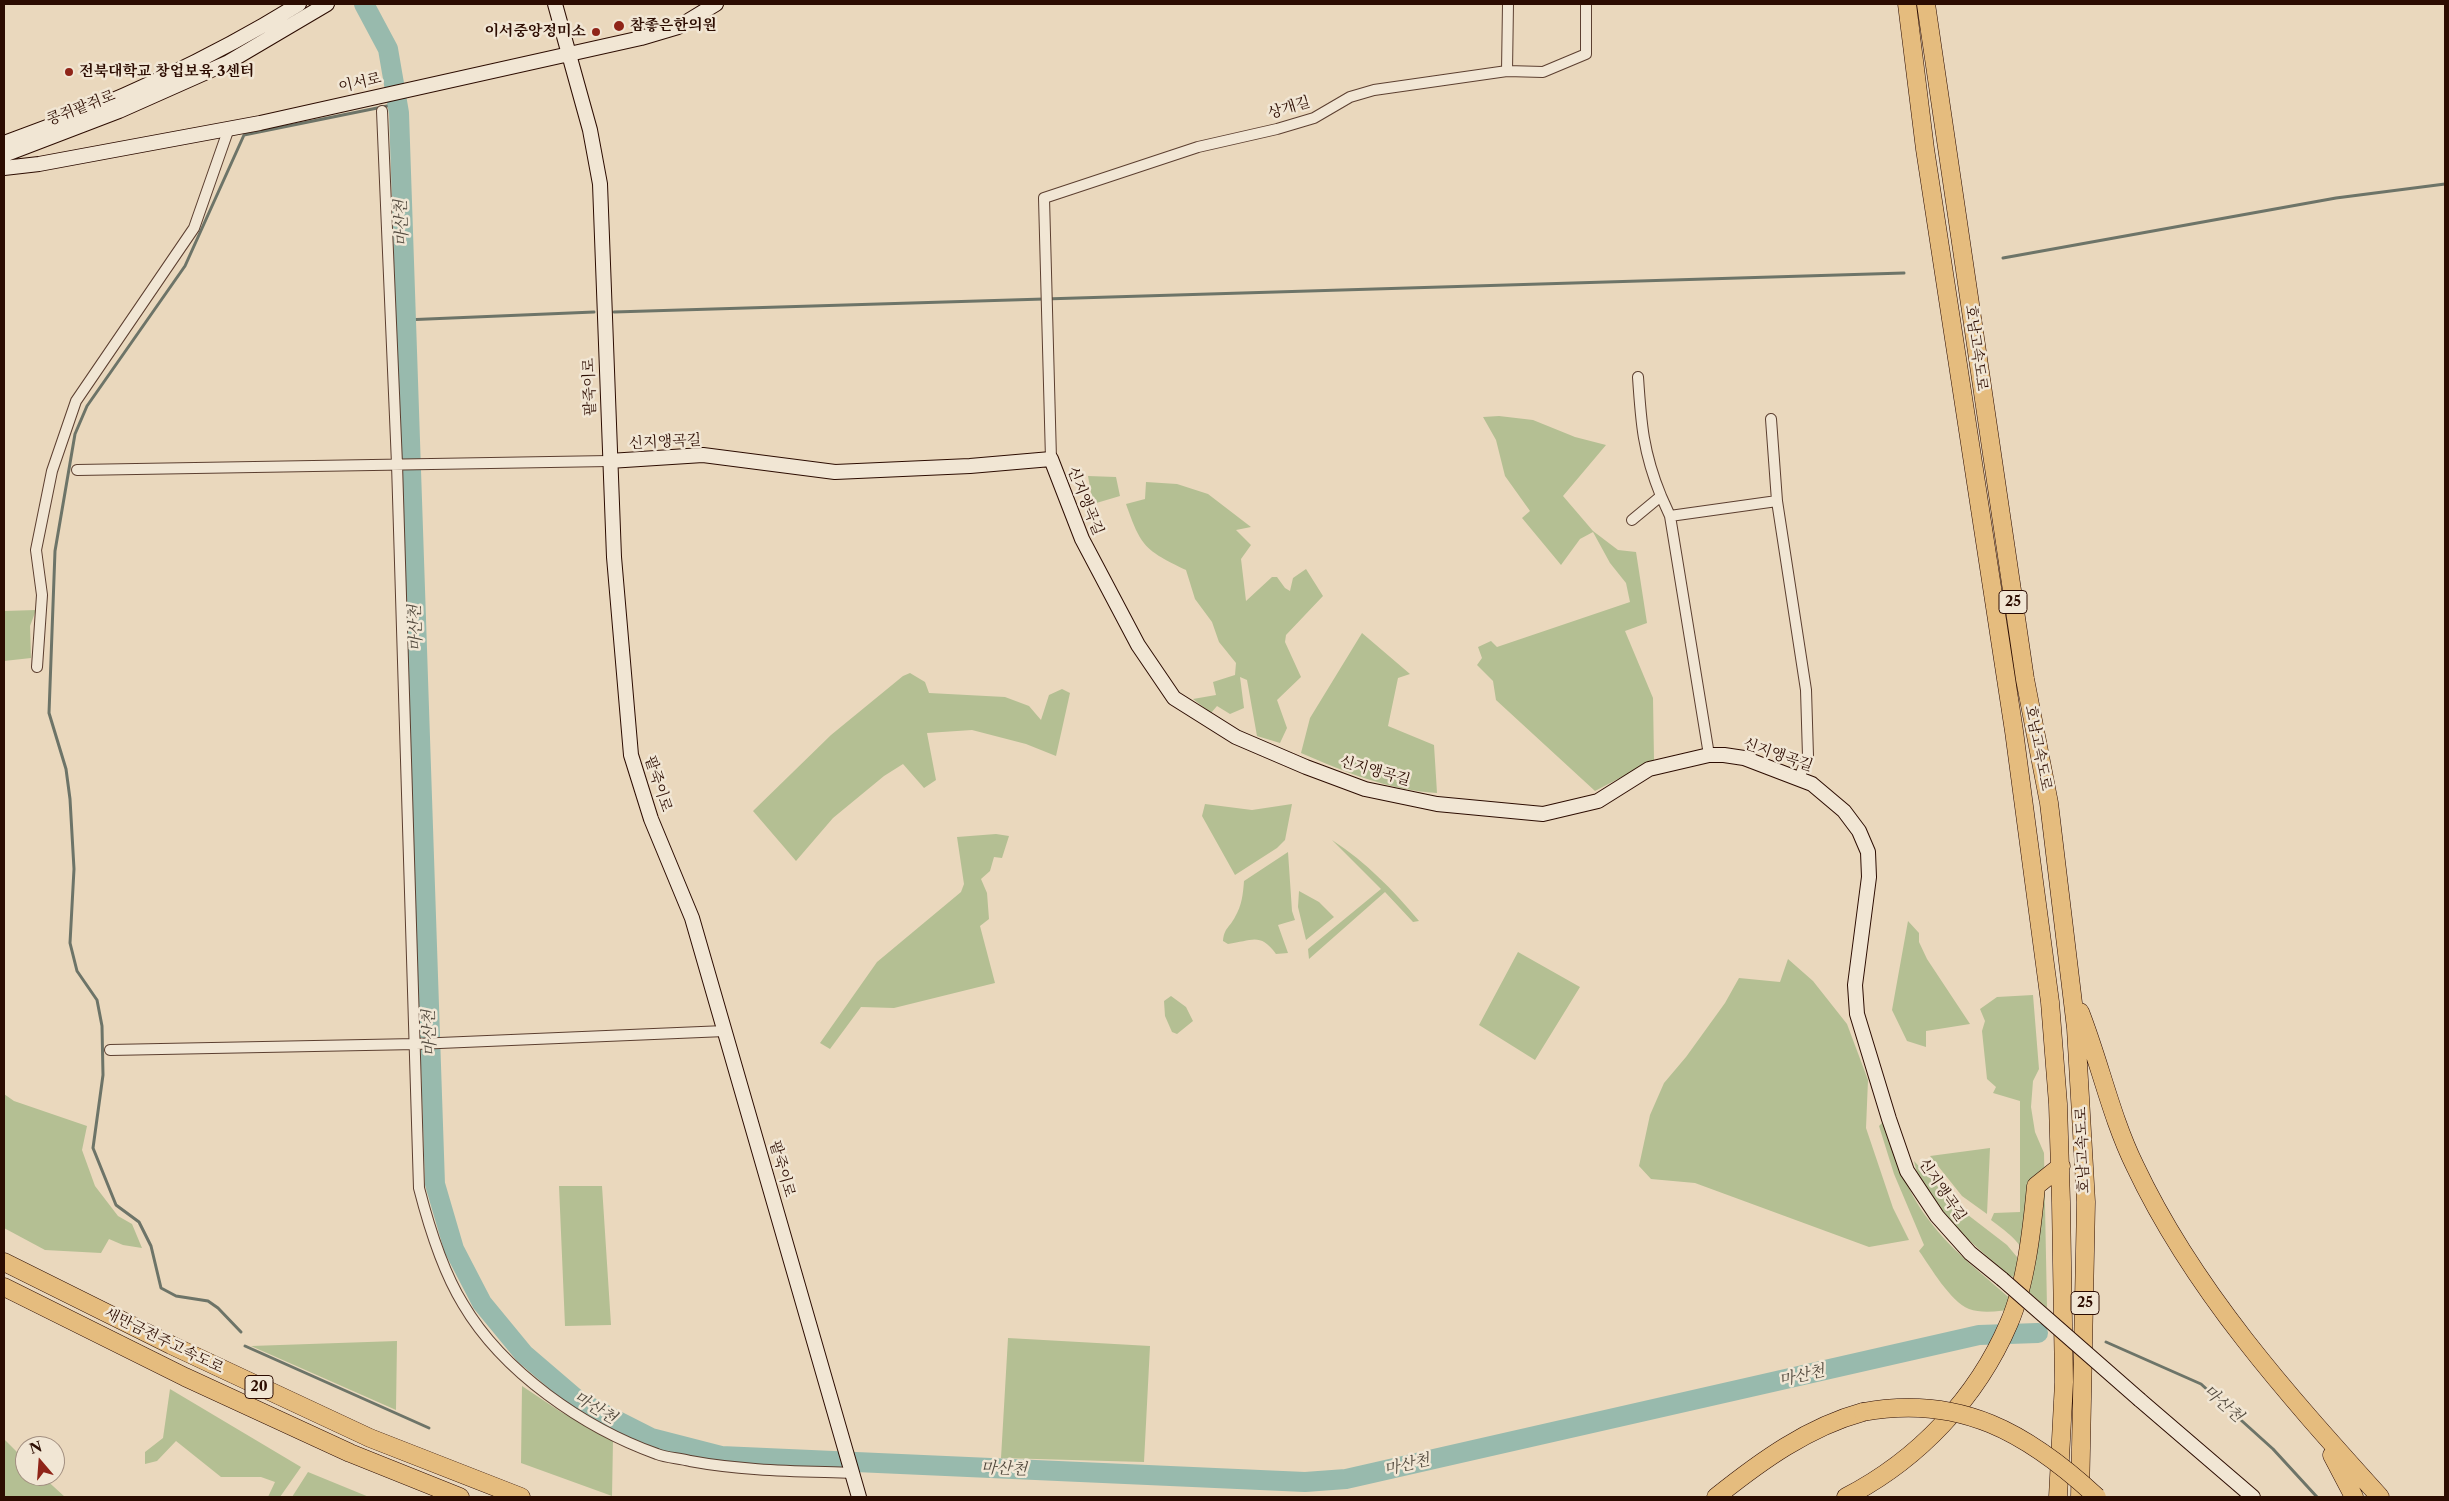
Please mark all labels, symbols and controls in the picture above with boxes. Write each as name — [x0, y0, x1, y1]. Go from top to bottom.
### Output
place label: 참좋은한의원 — [630, 17, 717, 35]
marker: 참좋은한의원 — [612, 19, 626, 33]
place label: 이서중앙정미소 — [485, 23, 586, 41]
marker: 이서중앙정미소 — [590, 26, 602, 38]
place label: 전북대학교 창업보육 3센터 — [79, 63, 254, 81]
marker: 전북대학교 창업보육 3센터 — [63, 66, 75, 78]
street label: 이서로 — [337, 69, 383, 97]
street label: 콩쥐팥쥐로 — [44, 87, 118, 129]
street label: 상개길 — [1266, 93, 1312, 123]
water label: 마산천 — [392, 199, 412, 247]
street label: 호남고속도로 — [1961, 304, 1991, 392]
street label: 팥죽이로 — [580, 358, 600, 416]
street label: 신지앵곡길 — [628, 431, 702, 453]
street label: 신지앵곡길 — [1063, 464, 1107, 538]
road number: 25 — [1999, 590, 2027, 614]
water label: 마산천 — [406, 604, 426, 652]
street label: 호남고속도로 — [2021, 704, 2055, 792]
street label: 신지앵곡길 — [1741, 735, 1815, 775]
street label: 신지앵곡길 — [1338, 752, 1412, 790]
street label: 팥죽이로 — [640, 754, 676, 814]
water label: 마산천 — [420, 1009, 440, 1057]
street label: 호남고속도로 — [2072, 1106, 2094, 1194]
street label: 팥죽이로 — [765, 1139, 799, 1199]
street label: 신지앵곡길 — [1914, 1155, 1970, 1225]
road number: 25 — [2071, 1292, 2099, 1315]
street label: 새만금전주고속도로 — [101, 1304, 227, 1378]
water label: 마산천 — [1777, 1361, 1827, 1391]
road number: 20 — [245, 1375, 273, 1398]
water label: 마산천 — [2199, 1382, 2247, 1426]
water label: 마산천 — [570, 1388, 620, 1428]
north arrow — [15, 1436, 65, 1486]
text: N — [27, 1437, 44, 1458]
water label: 마산천 — [1382, 1450, 1432, 1480]
water label: 마산천 — [980, 1459, 1028, 1479]

